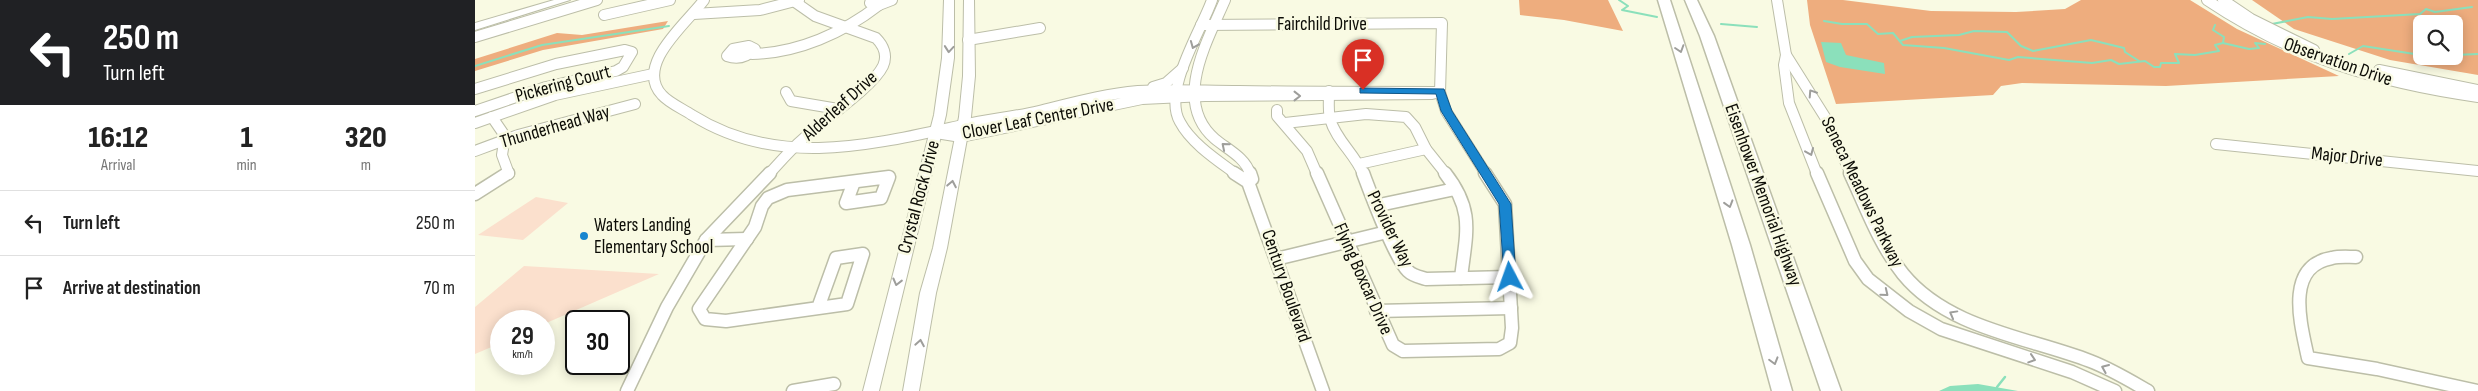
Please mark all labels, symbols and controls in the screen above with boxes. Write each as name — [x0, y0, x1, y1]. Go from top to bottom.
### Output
street label: Fairchild Drive — [1277, 13, 1367, 36]
map controls — [2413, 15, 2463, 65]
button: search — [2413, 15, 2463, 65]
text: 250 m — [103, 17, 179, 60]
icon: left — [20, 20, 85, 85]
street label: Observation Drive — [2281, 33, 2395, 91]
pin — [1342, 39, 1384, 90]
one-way arrow — [1189, 40, 1200, 49]
one-way arrow — [943, 45, 954, 53]
one-way arrow — [1675, 45, 1685, 53]
icon: arrive — [1349, 46, 1377, 74]
text: Turn left — [103, 60, 165, 87]
street label: Pickering Court — [513, 60, 613, 108]
street label: Alderleaf Drive — [797, 66, 882, 146]
one-way arrow — [1808, 90, 1818, 99]
one-way arrow — [1293, 91, 1301, 101]
street label: Clover Leaf Center Drive — [960, 93, 1116, 145]
street label: Thunderhead Way — [497, 100, 613, 154]
street label: Eisenhower Memorial Highway — [1719, 101, 1807, 290]
street label: Seneca Meadows Parkway — [1816, 113, 1909, 272]
text: 16:12 — [88, 120, 148, 156]
text: 1 — [240, 120, 253, 156]
text: 320 — [345, 120, 387, 156]
street label: Crystal Rock Drive — [893, 138, 945, 256]
street label: Major Drive — [2310, 142, 2384, 172]
one-way arrow — [1222, 143, 1231, 152]
one-way arrow — [1803, 147, 1814, 156]
text: Arrival — [101, 156, 135, 175]
text: min — [237, 156, 257, 175]
text: m — [361, 156, 371, 175]
one-way arrow — [947, 180, 957, 189]
street label: Provider Way — [1362, 187, 1419, 272]
one-way arrow — [1723, 200, 1733, 208]
icon: left — [20, 209, 48, 237]
text: Turn left — [63, 212, 120, 235]
text: 250 m — [416, 212, 455, 235]
place label: Waters Landing Elementary School — [594, 214, 713, 259]
street label: Flying Boxcar Drive — [1328, 220, 1398, 338]
street label: Century Boulevard — [1256, 227, 1316, 345]
marker: Waters Landing Elementary School — [578, 230, 590, 242]
position arrow — [1483, 250, 1535, 302]
icon: arrive — [20, 274, 48, 302]
text: Arrive at destination — [63, 277, 201, 300]
text: 70 m — [424, 277, 455, 300]
one-way arrow — [892, 277, 903, 286]
one-way arrow — [1879, 287, 1888, 295]
speed limit sign: 30 — [565, 310, 630, 375]
one-way arrow — [1949, 310, 1958, 320]
text: 29 — [511, 321, 534, 352]
one-way arrow — [915, 339, 925, 348]
text: km/h — [512, 347, 533, 362]
one-way arrow — [2027, 353, 2035, 363]
one-way arrow — [1768, 356, 1778, 364]
one-way arrow — [2102, 364, 2110, 374]

